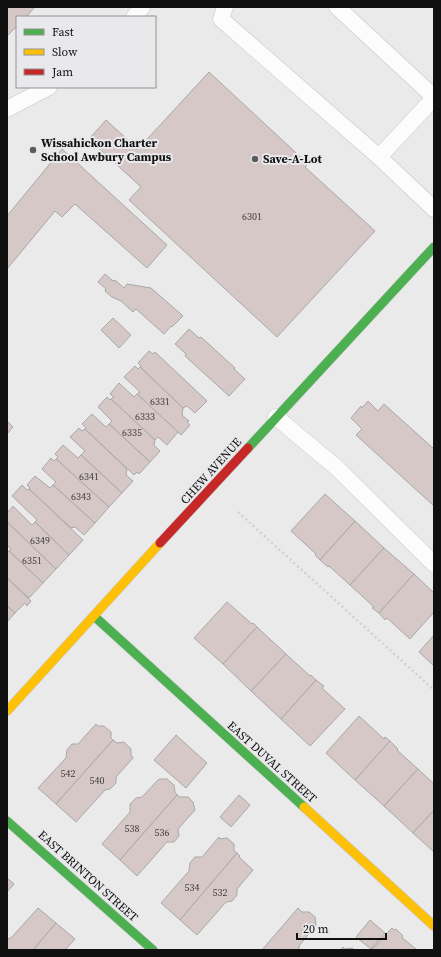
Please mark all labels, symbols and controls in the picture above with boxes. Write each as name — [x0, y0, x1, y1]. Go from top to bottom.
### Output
legend — [16, 16, 156, 88]
text: Fast — [52, 24, 74, 40]
text: Slow — [52, 44, 78, 60]
text: Jam — [51, 64, 73, 80]
place label: Wissahickon Charter School Awbury Campus — [41, 135, 172, 165]
marker: Wissahickon Charter School Awbury Campus — [28, 145, 38, 155]
place label: Save-A-Lot — [263, 151, 322, 167]
marker: Save-A-Lot — [250, 154, 260, 164]
house number: 6301 — [242, 210, 262, 223]
house number: 6331 — [150, 395, 170, 408]
house number: 6333 — [135, 410, 155, 423]
house number: 6335 — [122, 426, 142, 439]
street label: CHEW AVENUE — [177, 434, 245, 508]
house number: 6341 — [79, 470, 99, 483]
house number: 6343 — [71, 490, 91, 503]
house number: 6349 — [30, 534, 50, 547]
house number: 6351 — [22, 554, 42, 567]
street label: EAST DUVAL STREET — [224, 718, 321, 807]
house number: 542 — [61, 767, 76, 780]
house number: 540 — [90, 774, 105, 787]
house number: 538 — [125, 822, 140, 835]
house number: 536 — [155, 826, 170, 839]
street label: EAST BRINTON STREET — [35, 827, 142, 926]
house number: 534 — [185, 881, 200, 894]
house number: 532 — [213, 886, 228, 899]
scale bar — [297, 915, 386, 941]
text: 20 m — [303, 921, 329, 937]

